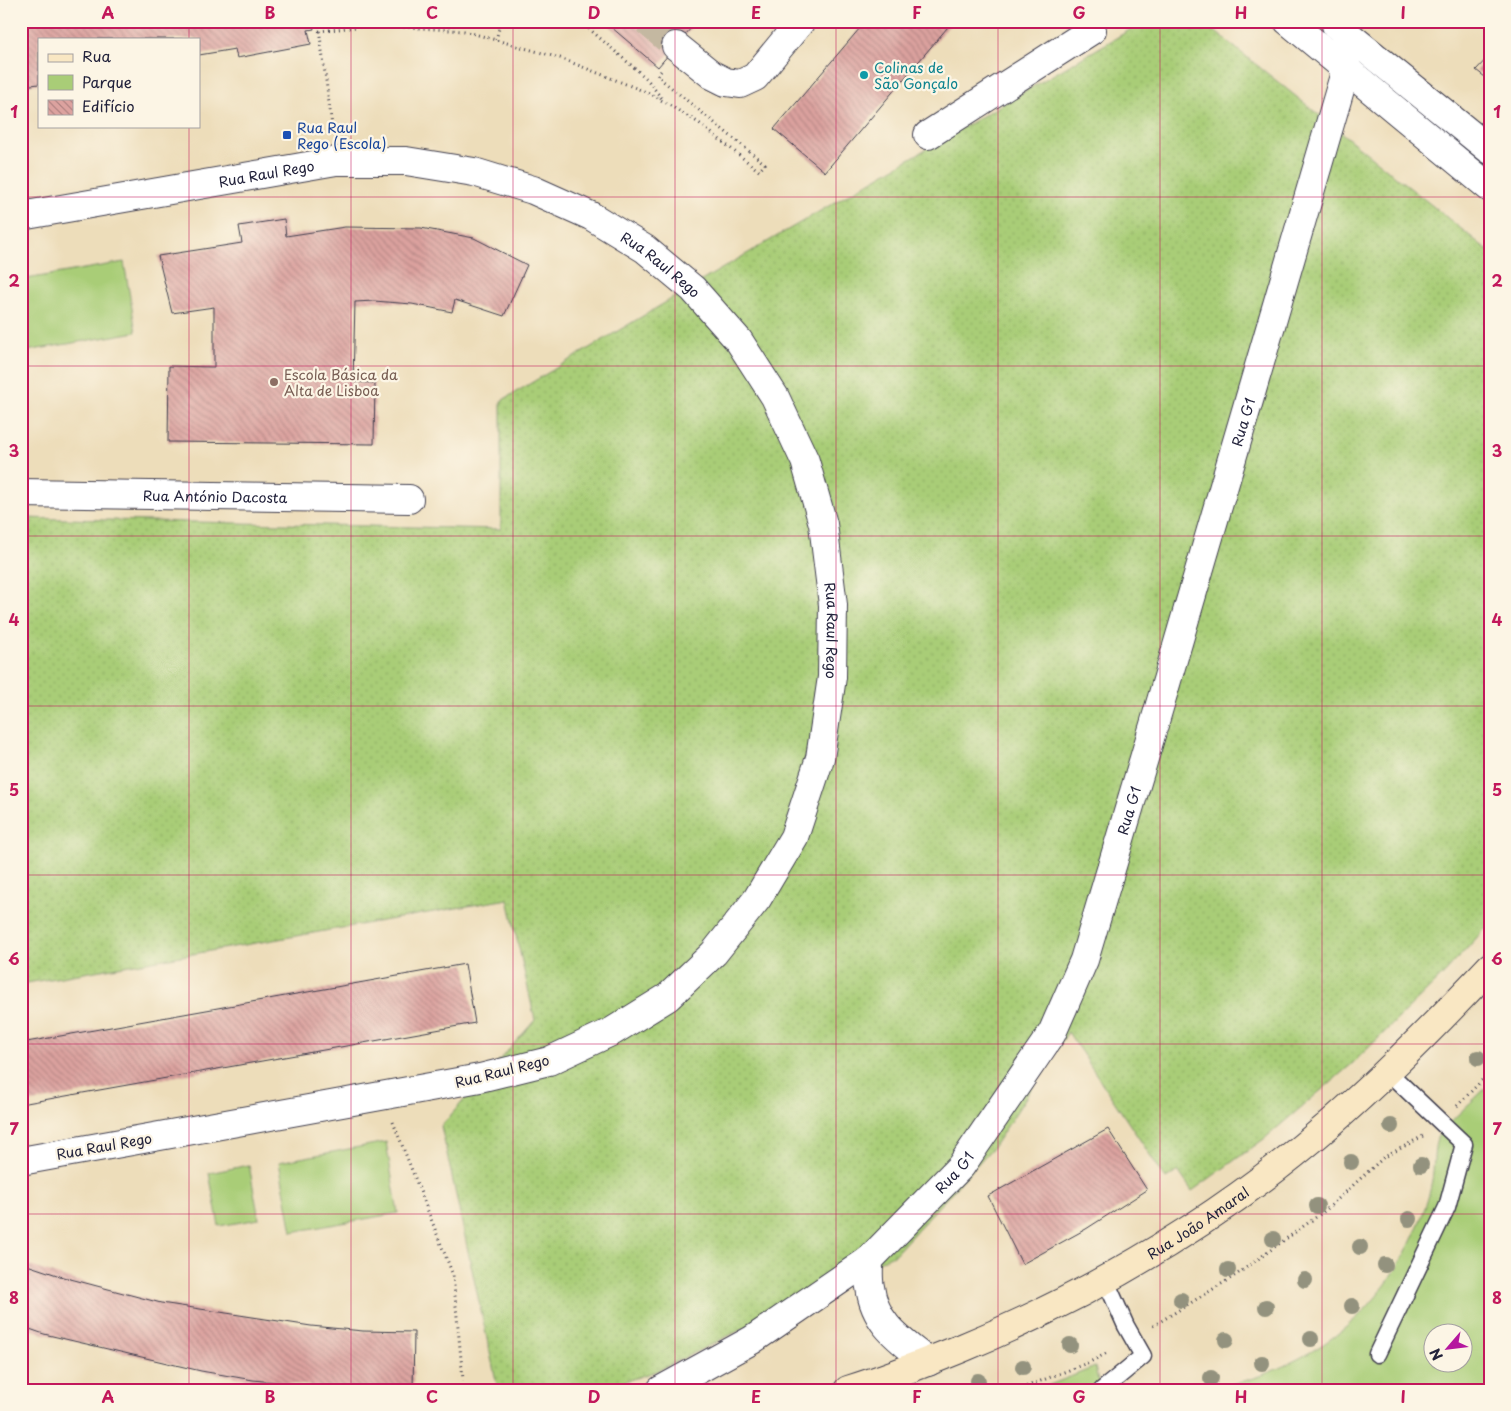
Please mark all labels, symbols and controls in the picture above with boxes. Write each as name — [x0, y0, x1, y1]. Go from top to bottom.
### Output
text: A — [102, 0, 115, 24]
text: B — [265, 0, 276, 24]
text: C — [426, 0, 438, 24]
text: D — [588, 0, 600, 24]
text: E — [751, 0, 761, 24]
text: F — [912, 0, 922, 24]
text: G — [1072, 0, 1086, 24]
text: H — [1235, 0, 1247, 24]
text: I — [1400, 0, 1406, 24]
legend — [38, 38, 200, 128]
text: Rua — [82, 44, 111, 67]
place label: Colinas de São Gonçalo — [874, 57, 958, 94]
marker: Colinas de São Gonçalo — [858, 69, 870, 81]
text: Parque — [82, 70, 132, 93]
text: Edifício — [82, 94, 135, 117]
text: 1 — [10, 99, 18, 123]
text: 1 — [1493, 99, 1501, 123]
place label: Rua Raul Rego (Escola) — [297, 117, 387, 154]
marker: Rua Raul Rego (Escola) — [281, 129, 293, 141]
street label: Rua Raul Rego — [217, 154, 316, 192]
street label: Rua Raul Rego — [617, 226, 706, 302]
text: 2 — [8, 268, 20, 292]
text: 2 — [1491, 268, 1503, 292]
place label: Escola Básica da Alta de Lisboa — [284, 364, 398, 401]
marker: Escola Básica da Alta de Lisboa — [268, 376, 280, 388]
street label: Rua G1 — [1226, 395, 1260, 449]
text: 3 — [9, 438, 19, 462]
text: 3 — [1492, 438, 1502, 462]
street label: Rua António Dacosta — [143, 484, 288, 508]
street label: Rua Raul Rego — [820, 581, 844, 679]
text: 4 — [9, 607, 20, 631]
text: 4 — [1492, 607, 1503, 631]
text: 5 — [9, 777, 19, 801]
text: 5 — [1492, 777, 1502, 801]
street label: Rua G1 — [1111, 784, 1146, 837]
text: 6 — [8, 946, 20, 970]
text: 6 — [1491, 946, 1503, 970]
street label: Rua Raul Rego — [453, 1049, 551, 1093]
text: 7 — [9, 1116, 19, 1140]
text: 7 — [1492, 1116, 1502, 1140]
street label: Rua Raul Rego — [55, 1127, 153, 1165]
street label: Rua G1 — [930, 1147, 979, 1198]
street label: Rua João Amaral — [1143, 1181, 1253, 1264]
text: 8 — [9, 1285, 19, 1309]
text: 8 — [1492, 1285, 1502, 1309]
north arrow — [1424, 1324, 1474, 1374]
text: N — [1424, 1345, 1448, 1364]
text: A — [102, 1384, 115, 1408]
text: B — [265, 1384, 276, 1408]
text: C — [426, 1384, 438, 1408]
text: D — [588, 1384, 600, 1408]
text: E — [751, 1384, 761, 1408]
text: F — [912, 1384, 922, 1408]
text: G — [1072, 1384, 1086, 1408]
text: H — [1235, 1384, 1247, 1408]
text: I — [1400, 1384, 1406, 1408]

